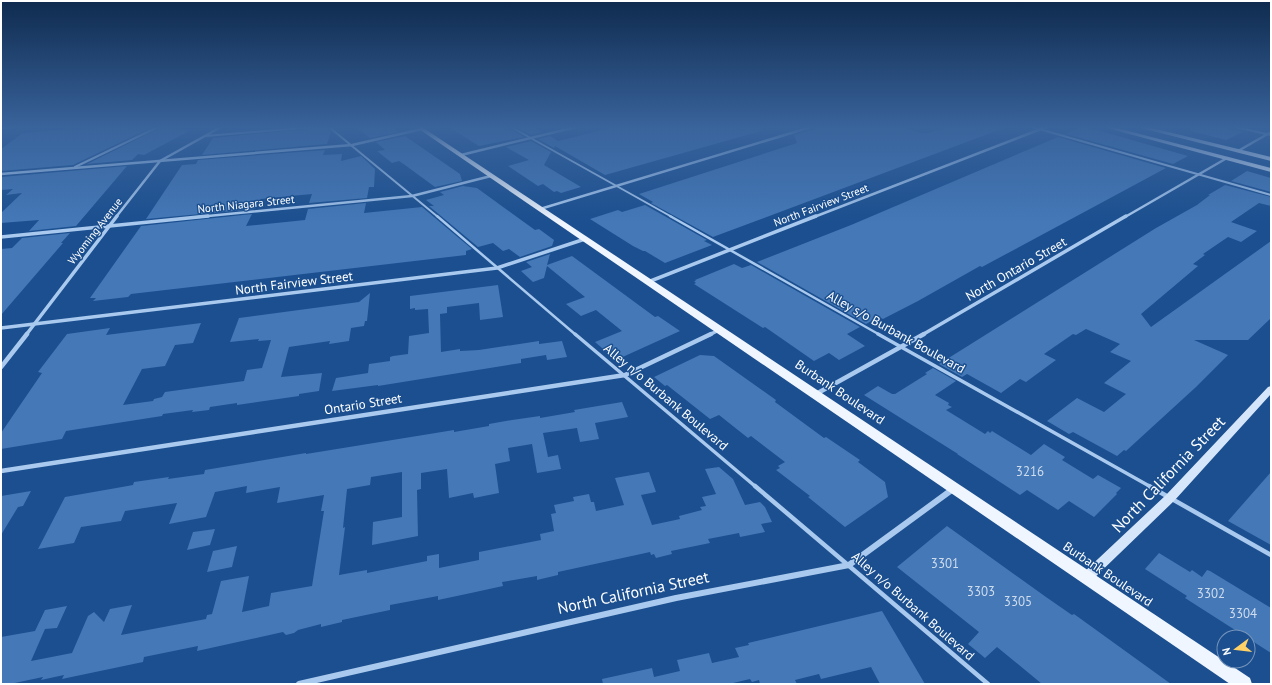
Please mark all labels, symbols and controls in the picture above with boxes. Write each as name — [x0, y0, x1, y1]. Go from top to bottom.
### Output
street label: North Fairview Street — [772, 180, 871, 230]
street label: North Niagara Street — [197, 192, 295, 216]
street label: Wyoming Avenue — [65, 195, 126, 267]
street label: North Ontario Street — [962, 233, 1070, 305]
street label: North Fairview Street — [234, 267, 355, 299]
street label: Alley s/o Burbank Boulevard — [824, 287, 968, 377]
street label: Alley n/o Burbank Boulevard — [600, 340, 732, 454]
street label: Burbank Boulevard — [792, 356, 888, 428]
street label: Ontario Street — [323, 389, 404, 419]
street label: North California Street — [1107, 411, 1229, 537]
house number: 3216 — [1016, 463, 1044, 480]
street label: Burbank Boulevard — [1060, 538, 1156, 610]
street label: Alley n/o Burbank Boulevard — [848, 548, 978, 664]
house number: 3301 — [931, 555, 959, 572]
street label: North California Street — [555, 566, 711, 618]
house number: 3303 — [967, 583, 995, 600]
house number: 3302 — [1197, 585, 1225, 602]
house number: 3305 — [1004, 593, 1032, 610]
house number: 3304 — [1229, 605, 1257, 622]
north arrow — [1216, 629, 1256, 669]
text: N — [1219, 646, 1234, 657]

